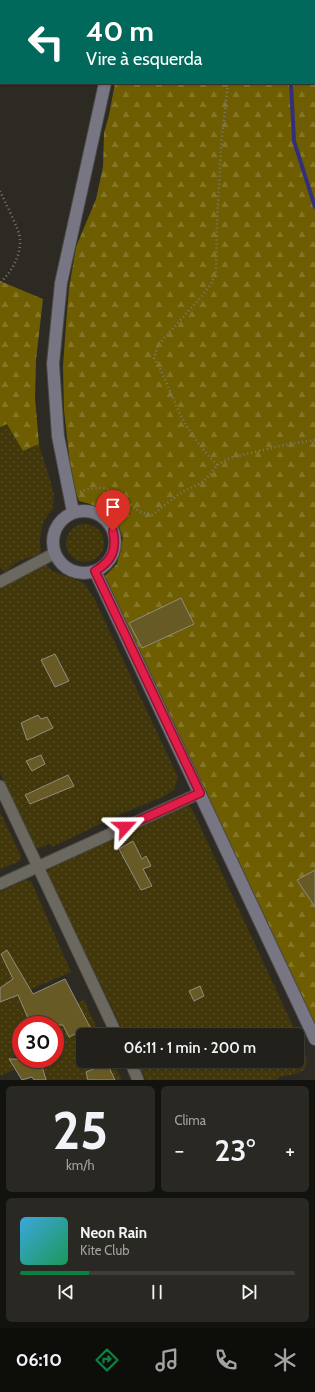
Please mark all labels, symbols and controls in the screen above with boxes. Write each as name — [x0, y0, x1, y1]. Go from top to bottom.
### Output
text: 40 m — [86, 14, 154, 48]
icon: left — [20, 16, 72, 68]
text: Vire à esquerda — [86, 48, 202, 70]
pin — [96, 490, 130, 531]
icon: arrive — [102, 496, 124, 518]
position arrow — [104, 806, 146, 848]
speed limit sign: 30 — [12, 1016, 64, 1068]
text: 06:11 · 1 min · 200 m — [124, 1039, 256, 1057]
text: 25 — [53, 1099, 108, 1162]
text: Clima — [175, 1112, 206, 1128]
text: 23° — [214, 1132, 255, 1169]
text: − — [175, 1137, 184, 1164]
text: + — [285, 1137, 295, 1164]
text: km/h — [66, 1157, 94, 1173]
text: Neon Rain — [80, 1224, 147, 1242]
text: Kite Club — [80, 1242, 129, 1258]
icon: previous — [55, 1281, 77, 1303]
icon: pause — [146, 1281, 168, 1303]
icon: next — [238, 1281, 260, 1303]
icon: directions — [93, 1346, 121, 1374]
icon: music — [153, 1346, 181, 1374]
icon: phone — [212, 1346, 240, 1374]
icon: climate — [271, 1346, 299, 1374]
text: 06:10 — [16, 1349, 62, 1371]

